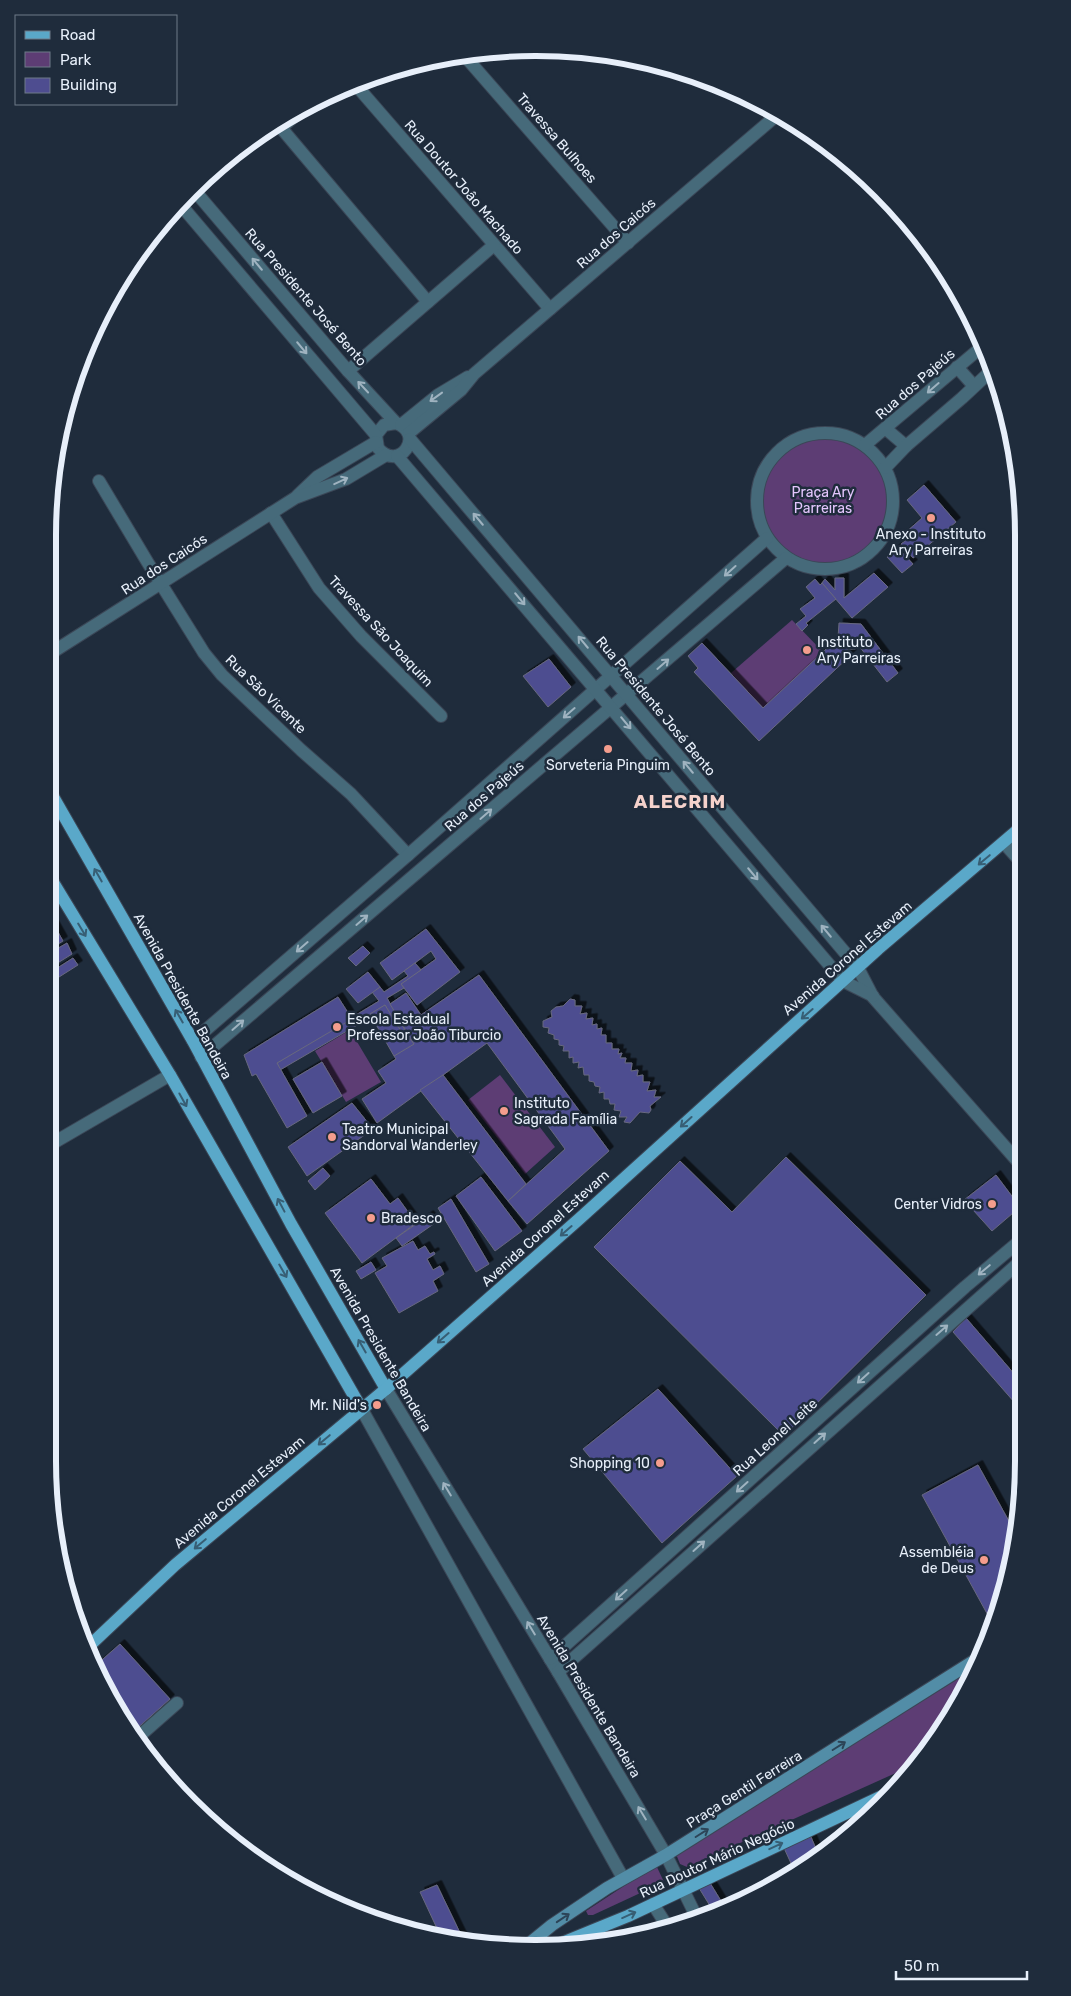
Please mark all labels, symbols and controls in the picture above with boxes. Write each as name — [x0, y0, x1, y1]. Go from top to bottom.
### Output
legend — [15, 15, 178, 105]
text: Road — [60, 26, 96, 44]
text: Park — [60, 51, 91, 69]
text: Building — [60, 76, 117, 94]
street label: Travessa Bulhoes — [513, 90, 600, 187]
street label: Rua Doutor Joâo Machado — [401, 117, 526, 258]
street label: Rua dos Caicós — [573, 194, 659, 272]
street label: Rua Presidente José Bento — [241, 225, 370, 370]
one-way arrow — [252, 258, 263, 271]
one-way arrow — [297, 342, 308, 355]
street label: Rua dos Pajeús — [872, 345, 958, 423]
one-way arrow — [357, 381, 369, 393]
one-way arrow — [927, 382, 940, 393]
one-way arrow — [429, 392, 443, 402]
one-way arrow — [333, 475, 348, 485]
park label: Praça Ary Parreiras — [792, 484, 855, 517]
one-way arrow — [472, 512, 484, 525]
marker: Anexo - Instituto Ary Parreiras — [925, 512, 937, 524]
place label: Anexo - Instituto Ary Parreiras — [876, 526, 986, 559]
street label: Rua dos Caicós — [118, 530, 210, 599]
one-way arrow — [724, 565, 737, 576]
street label: Travessa São Joaquim — [325, 572, 437, 690]
one-way arrow — [514, 593, 525, 606]
street label: Rua Presidente José Bento — [592, 633, 719, 780]
place label: Instituto Ary Parreiras — [817, 634, 901, 667]
one-way arrow — [578, 636, 589, 649]
marker: Instituto Ary Parreiras — [801, 644, 813, 656]
street label: Rua São Vicente — [222, 651, 310, 737]
one-way arrow — [656, 659, 669, 670]
one-way arrow — [562, 707, 575, 719]
one-way arrow — [620, 716, 631, 729]
marker: Sorveteria Pinguim — [602, 743, 614, 755]
street label: Rua dos Pajeús — [441, 757, 527, 835]
place label: Sorveteria Pinguim — [546, 757, 670, 774]
one-way arrow — [682, 760, 694, 773]
district label: ALECRIM — [634, 790, 726, 813]
one-way arrow — [479, 809, 492, 820]
one-way arrow — [977, 854, 990, 865]
one-way arrow — [747, 867, 758, 880]
one-way arrow — [93, 868, 103, 883]
street label: Avenida Coronel Estevam — [779, 898, 915, 1019]
street label: Avenida Presidente Bandeira — [130, 910, 235, 1082]
one-way arrow — [355, 914, 368, 925]
one-way arrow — [78, 923, 88, 937]
one-way arrow — [821, 925, 832, 938]
one-way arrow — [295, 941, 308, 952]
one-way arrow — [800, 1008, 813, 1019]
one-way arrow — [173, 1010, 183, 1024]
place label: Escola Estadual Professor João Tiburcio — [347, 1011, 501, 1044]
one-way arrow — [232, 1020, 245, 1031]
marker: Escola Estadual Professor João Tiburcio — [331, 1021, 343, 1033]
one-way arrow — [179, 1092, 189, 1107]
place label: Instituto Sagrada Família — [514, 1095, 617, 1128]
marker: Instituto Sagrada Família — [498, 1105, 510, 1117]
one-way arrow — [679, 1116, 692, 1128]
place label: Teatro Municipal Sandorval Wanderley — [342, 1121, 478, 1154]
marker: Teatro Municipal Sandorval Wanderley — [326, 1131, 338, 1143]
street label: Avenida Coronel Estevam — [478, 1167, 613, 1290]
place label: Center Vidros — [894, 1196, 982, 1213]
one-way arrow — [276, 1198, 286, 1213]
marker: Center Vidros — [986, 1198, 998, 1210]
place label: Bradesco — [381, 1210, 442, 1227]
marker: Bradesco — [365, 1212, 377, 1224]
one-way arrow — [559, 1226, 572, 1237]
one-way arrow — [278, 1263, 288, 1277]
street label: Avenida Presidente Bandeira — [326, 1264, 435, 1435]
one-way arrow — [978, 1265, 991, 1276]
one-way arrow — [935, 1324, 948, 1336]
one-way arrow — [437, 1333, 450, 1344]
one-way arrow — [356, 1340, 366, 1354]
one-way arrow — [856, 1372, 869, 1384]
street label: Rua Leonel Leite — [730, 1395, 821, 1480]
place label: Mr. Nild's — [310, 1397, 367, 1414]
marker: Mr. Nild's — [371, 1399, 383, 1411]
one-way arrow — [813, 1432, 826, 1444]
street label: Avenida Coronel Estevam — [170, 1433, 308, 1552]
one-way arrow — [318, 1434, 331, 1445]
place label: Shopping 10 — [570, 1455, 650, 1472]
marker: Shopping 10 — [654, 1457, 666, 1469]
one-way arrow — [735, 1481, 748, 1493]
one-way arrow — [442, 1483, 452, 1497]
one-way arrow — [193, 1539, 206, 1550]
one-way arrow — [692, 1540, 705, 1552]
place label: Assembléia de Deus — [899, 1544, 974, 1577]
marker: Assembléia de Deus — [978, 1554, 990, 1566]
one-way arrow — [614, 1589, 627, 1601]
street label: Avenida Presidente Bandeira — [533, 1612, 644, 1781]
one-way arrow — [526, 1622, 536, 1636]
one-way arrow — [832, 1741, 846, 1752]
street label: Praça Gentil Ferreira — [683, 1747, 805, 1832]
one-way arrow — [636, 1806, 646, 1820]
street label: Rua Doutor Mário Negócio — [637, 1815, 797, 1902]
one-way arrow — [694, 1827, 708, 1837]
one-way arrow — [768, 1840, 783, 1850]
one-way arrow — [621, 1910, 636, 1920]
one-way arrow — [556, 1912, 570, 1923]
scale bar — [896, 1948, 1027, 1980]
text: 50 m — [904, 1957, 939, 1975]

